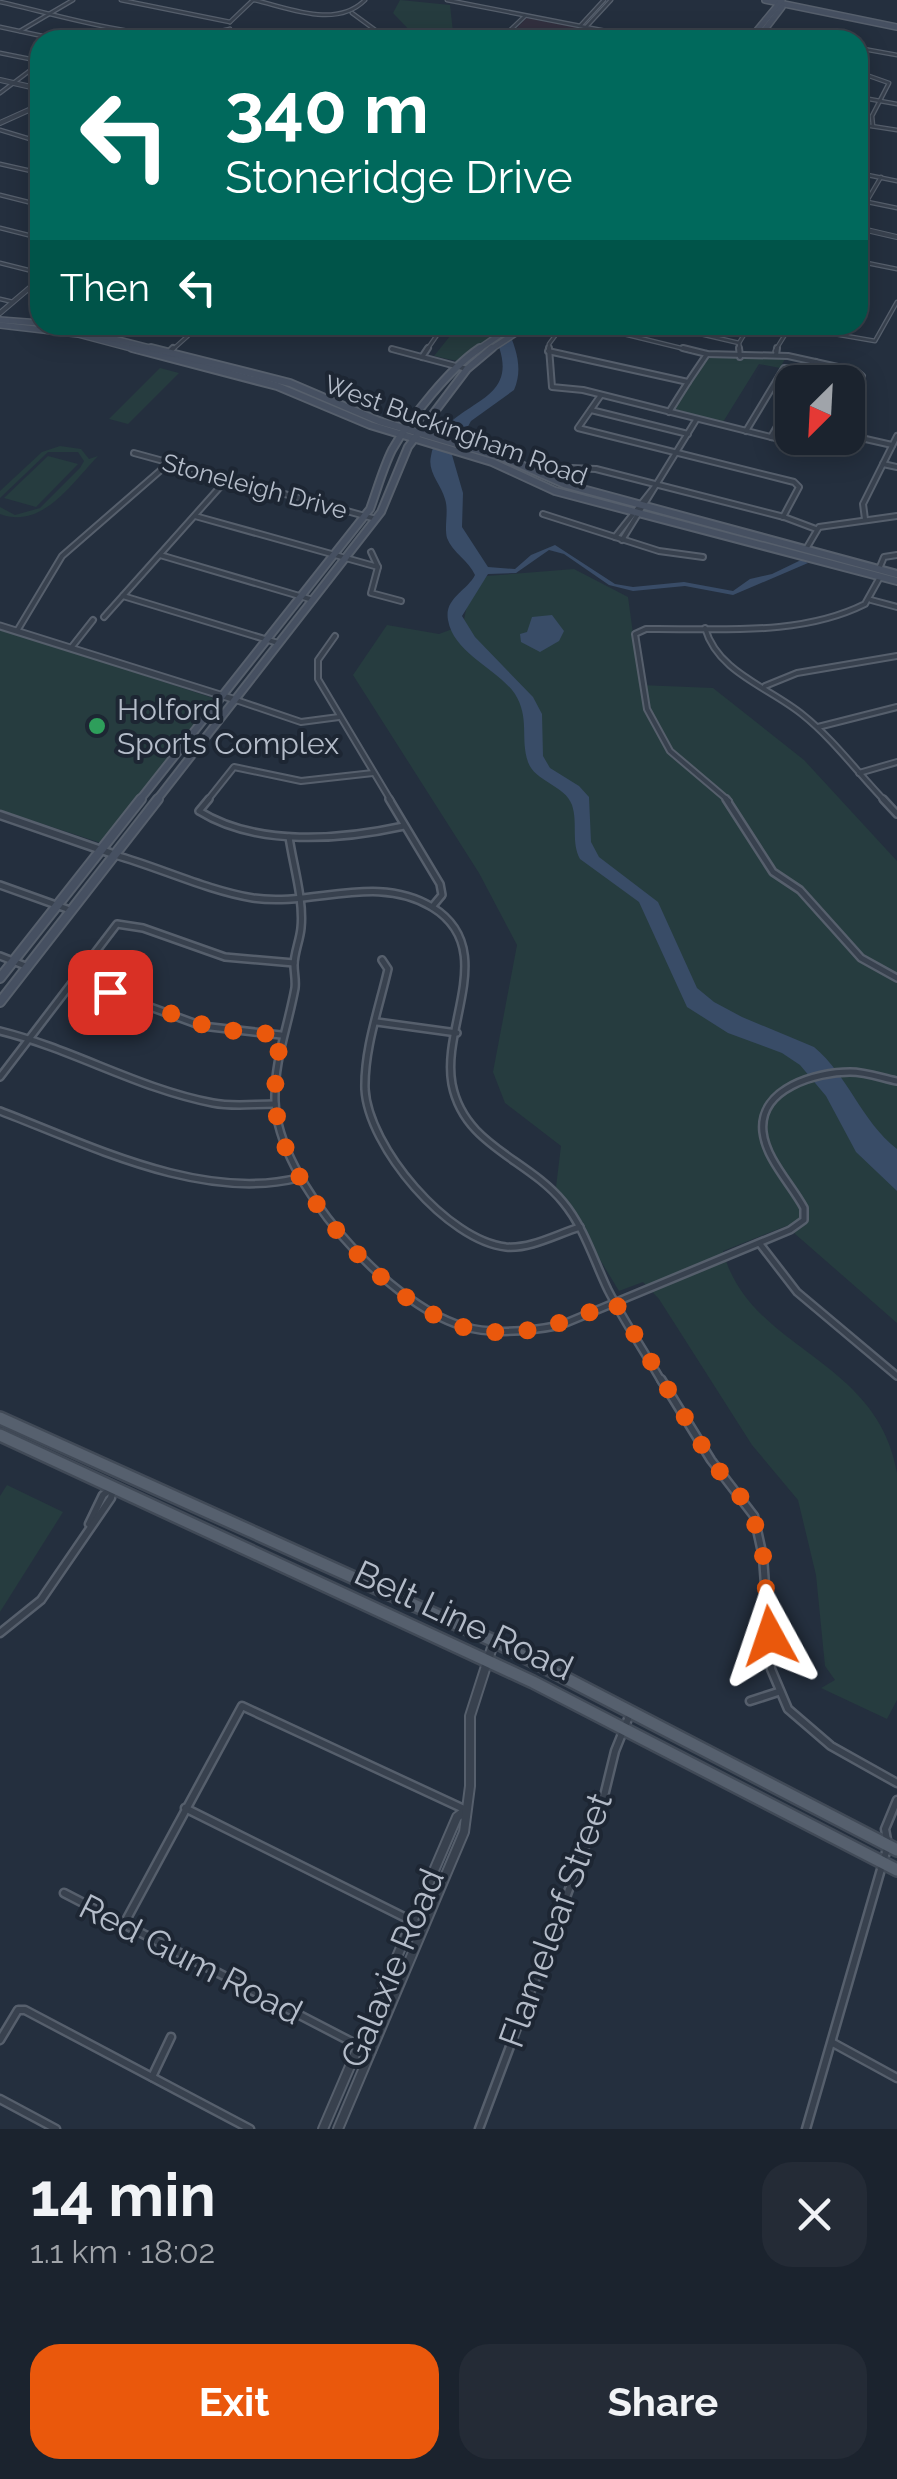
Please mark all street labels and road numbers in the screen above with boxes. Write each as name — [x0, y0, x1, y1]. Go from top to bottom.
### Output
street label: West Buckingham Road — [321, 368, 591, 492]
street label: Stoneleigh Drive — [159, 447, 351, 525]
street label: Belt Line Road — [348, 1552, 580, 1688]
street label: Flameleaf Street — [490, 1787, 620, 2053]
street label: Galaxie Road — [332, 1863, 452, 2073]
street label: Red Gum Road — [73, 1885, 309, 2033]

